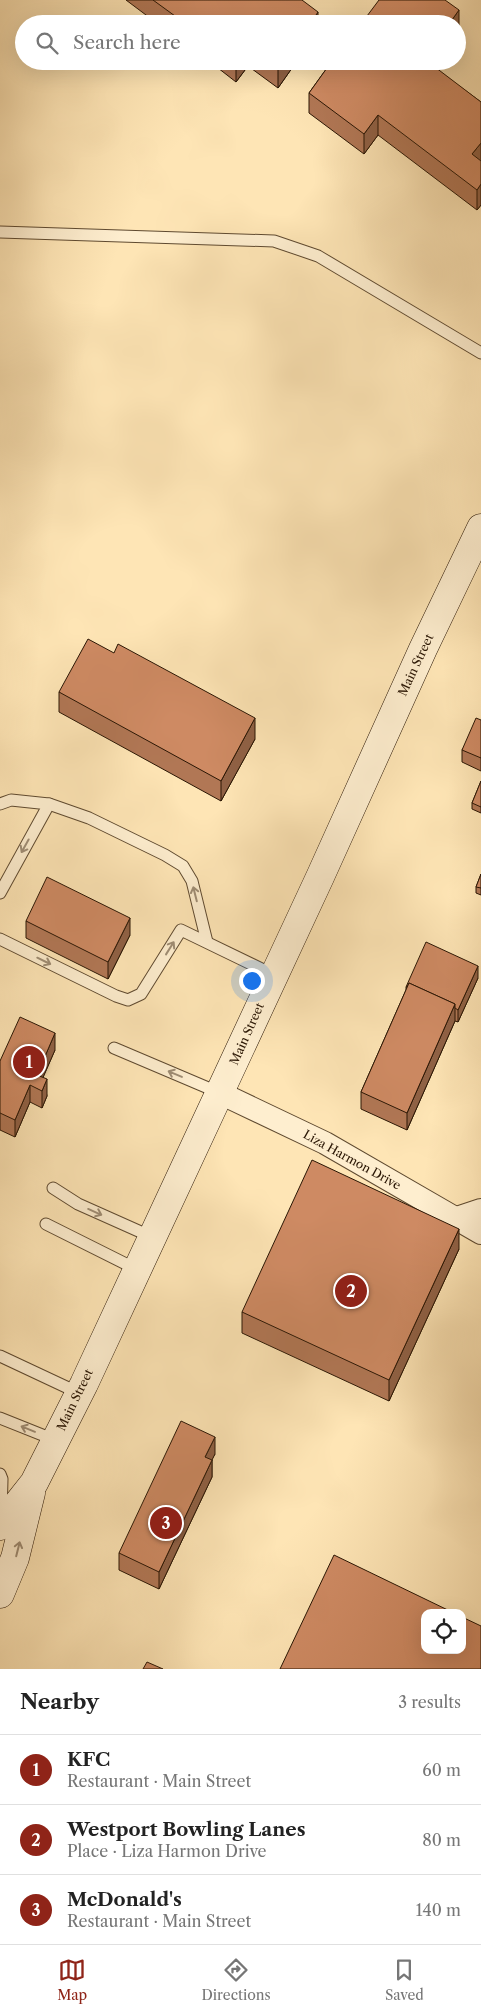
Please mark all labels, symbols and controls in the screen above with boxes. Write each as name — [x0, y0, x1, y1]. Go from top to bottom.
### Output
search box — [15, 15, 466, 70]
icon: search — [33, 29, 61, 57]
text: Search here — [73, 31, 181, 54]
street label: Main Street — [395, 631, 437, 698]
one-way arrow — [20, 839, 30, 853]
one-way arrow — [190, 887, 199, 903]
one-way arrow — [166, 941, 176, 955]
one-way arrow — [36, 957, 51, 966]
your location — [239, 968, 265, 994]
street label: Main Street — [226, 1000, 267, 1067]
pin: 1 — [13, 1043, 45, 1081]
one-way arrow — [168, 1068, 183, 1078]
street label: Liza Harmon Drive — [301, 1127, 404, 1193]
one-way arrow — [88, 1207, 103, 1217]
pin: 2 — [335, 1272, 367, 1310]
street label: Main Street — [53, 1366, 96, 1433]
one-way arrow — [21, 1424, 36, 1433]
pin: 3 — [150, 1504, 182, 1542]
one-way arrow — [14, 1541, 23, 1557]
map controls — [421, 1609, 466, 1654]
button: locate — [421, 1609, 466, 1654]
text: Nearby — [20, 1689, 99, 1714]
text: 3 results — [398, 1692, 461, 1712]
text: KFC — [67, 1748, 110, 1771]
text: 1 — [32, 1760, 40, 1780]
text: 60 m — [422, 1760, 461, 1780]
text: Restaurant · Main Street — [67, 1771, 251, 1791]
text: Westport Bowling Lanes — [67, 1818, 306, 1841]
text: 2 — [31, 1830, 41, 1850]
text: 80 m — [422, 1830, 461, 1850]
text: Place · Liza Harmon Drive — [67, 1841, 267, 1861]
text: McDonald's — [67, 1888, 182, 1911]
text: 3 — [31, 1900, 41, 1920]
text: 140 m — [416, 1900, 461, 1920]
text: Restaurant · Main Street — [67, 1911, 251, 1931]
tab: Map — [57, 1956, 87, 2004]
tab: Directions — [201, 1956, 271, 2004]
tab: Saved — [385, 1956, 424, 2004]

